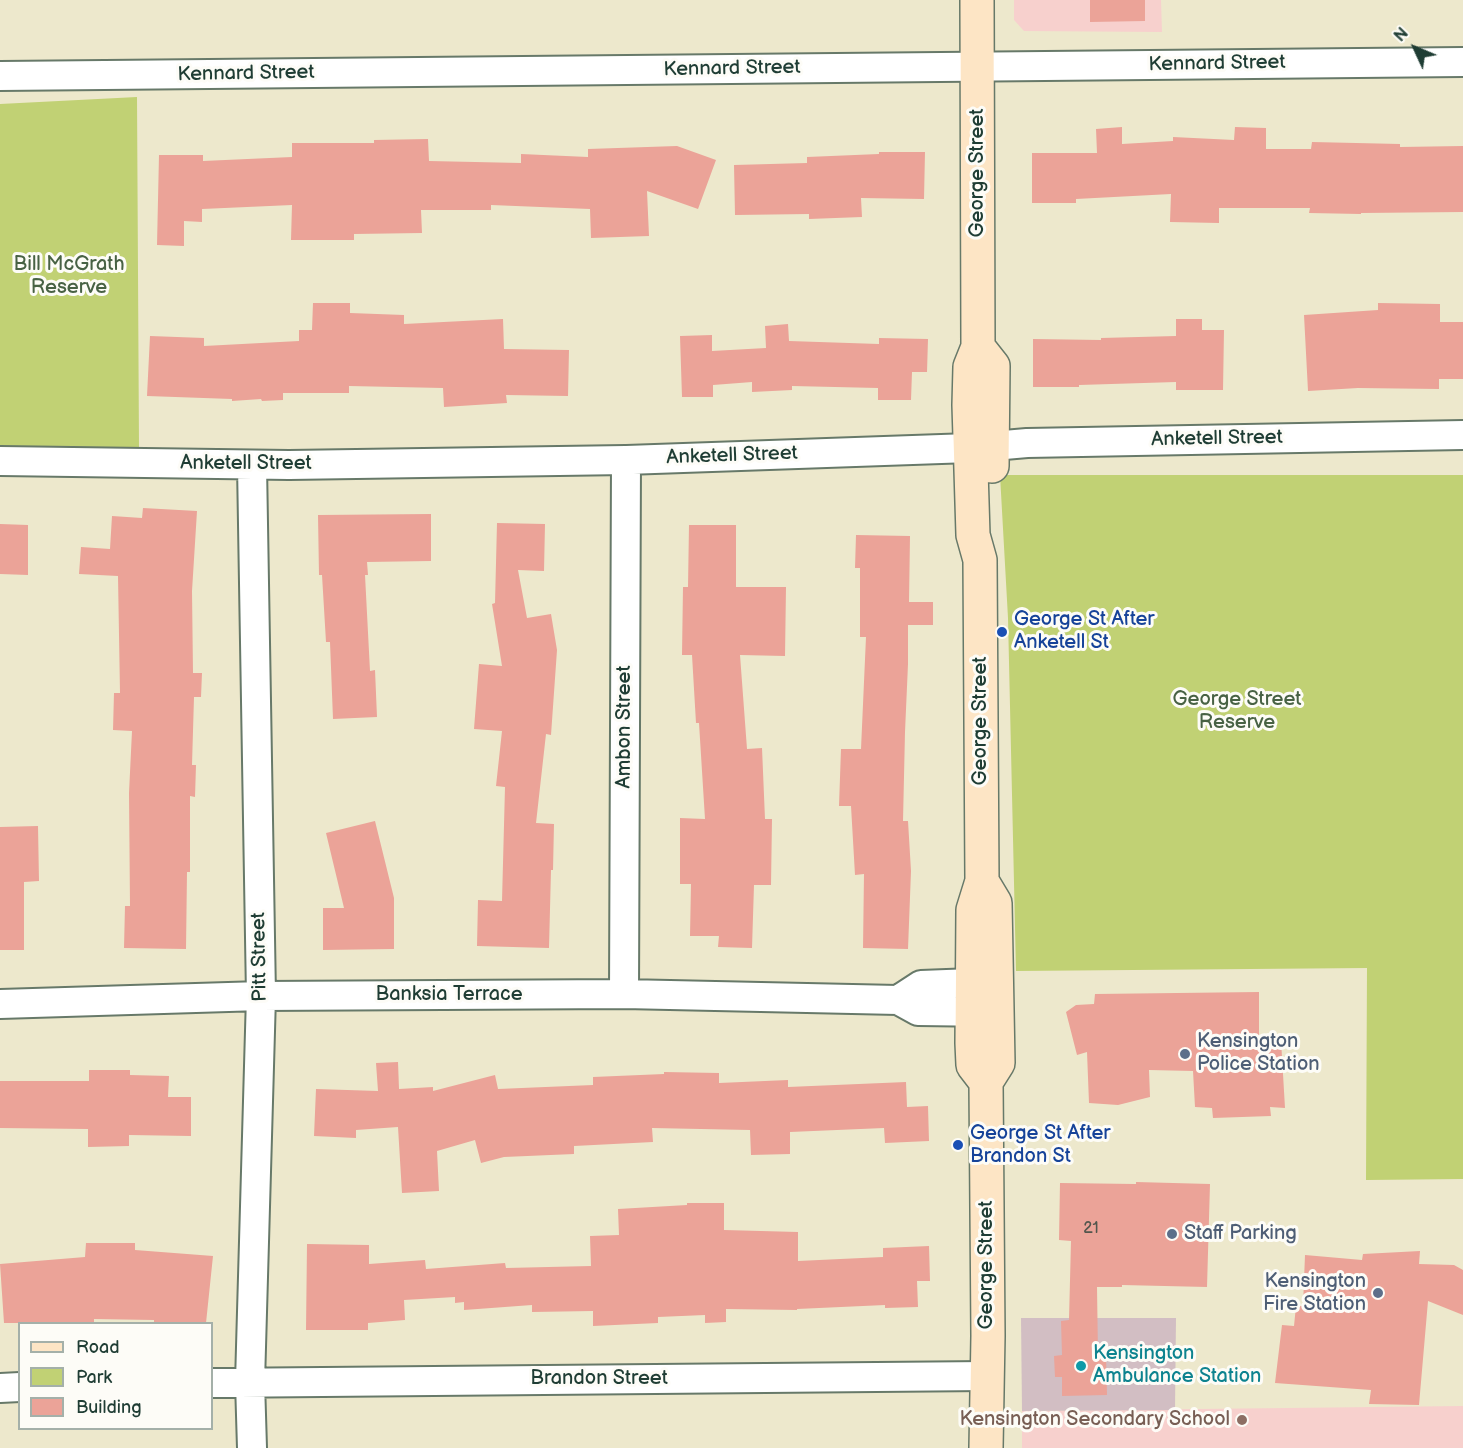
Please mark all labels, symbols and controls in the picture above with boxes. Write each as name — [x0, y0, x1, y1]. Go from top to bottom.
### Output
north arrow — [1385, 18, 1445, 78]
text: N — [1391, 24, 1413, 46]
street label: Kennard Street — [1148, 51, 1286, 77]
street label: Kennard Street — [663, 56, 801, 82]
street label: Kennard Street — [177, 61, 315, 87]
street label: George Street — [966, 109, 990, 237]
park label: Bill McGrath Reserve — [14, 253, 124, 300]
street label: Anketell Street — [1151, 426, 1283, 452]
street label: Anketell Street — [666, 442, 798, 470]
street label: Anketell Street — [180, 452, 312, 476]
place label: George St After Anketell St — [1014, 608, 1155, 655]
marker: George St After Anketell St — [995, 625, 1009, 639]
street label: George Street — [969, 657, 993, 785]
street label: Ambon Street — [613, 665, 637, 789]
park label: George Street Reserve — [1173, 688, 1301, 735]
street label: Pitt Street — [247, 912, 273, 1002]
street label: Banksia Terrace — [375, 983, 523, 1007]
place label: Kensington Police Station — [1197, 1030, 1320, 1077]
marker: Kensington Police Station — [1178, 1047, 1192, 1061]
place label: George St After Brandon St — [970, 1122, 1111, 1169]
marker: George St After Brandon St — [951, 1138, 965, 1152]
street label: George Street — [975, 1201, 999, 1329]
house number: 21 — [1083, 1219, 1099, 1239]
place label: Staff Parking — [1184, 1222, 1297, 1246]
marker: Staff Parking — [1165, 1227, 1179, 1241]
place label: Kensington Fire Station — [1263, 1270, 1366, 1317]
marker: Kensington Fire Station — [1371, 1286, 1385, 1300]
legend — [18, 1322, 213, 1430]
text: Road — [76, 1337, 120, 1358]
place label: Kensington Ambulance Station — [1093, 1342, 1261, 1389]
marker: Kensington Ambulance Station — [1074, 1359, 1088, 1373]
text: Park — [76, 1367, 112, 1388]
street label: Brandon Street — [530, 1367, 668, 1391]
text: Building — [76, 1397, 142, 1418]
place label: Kensington Secondary School — [960, 1408, 1230, 1432]
marker: Kensington Secondary School — [1235, 1413, 1249, 1427]

